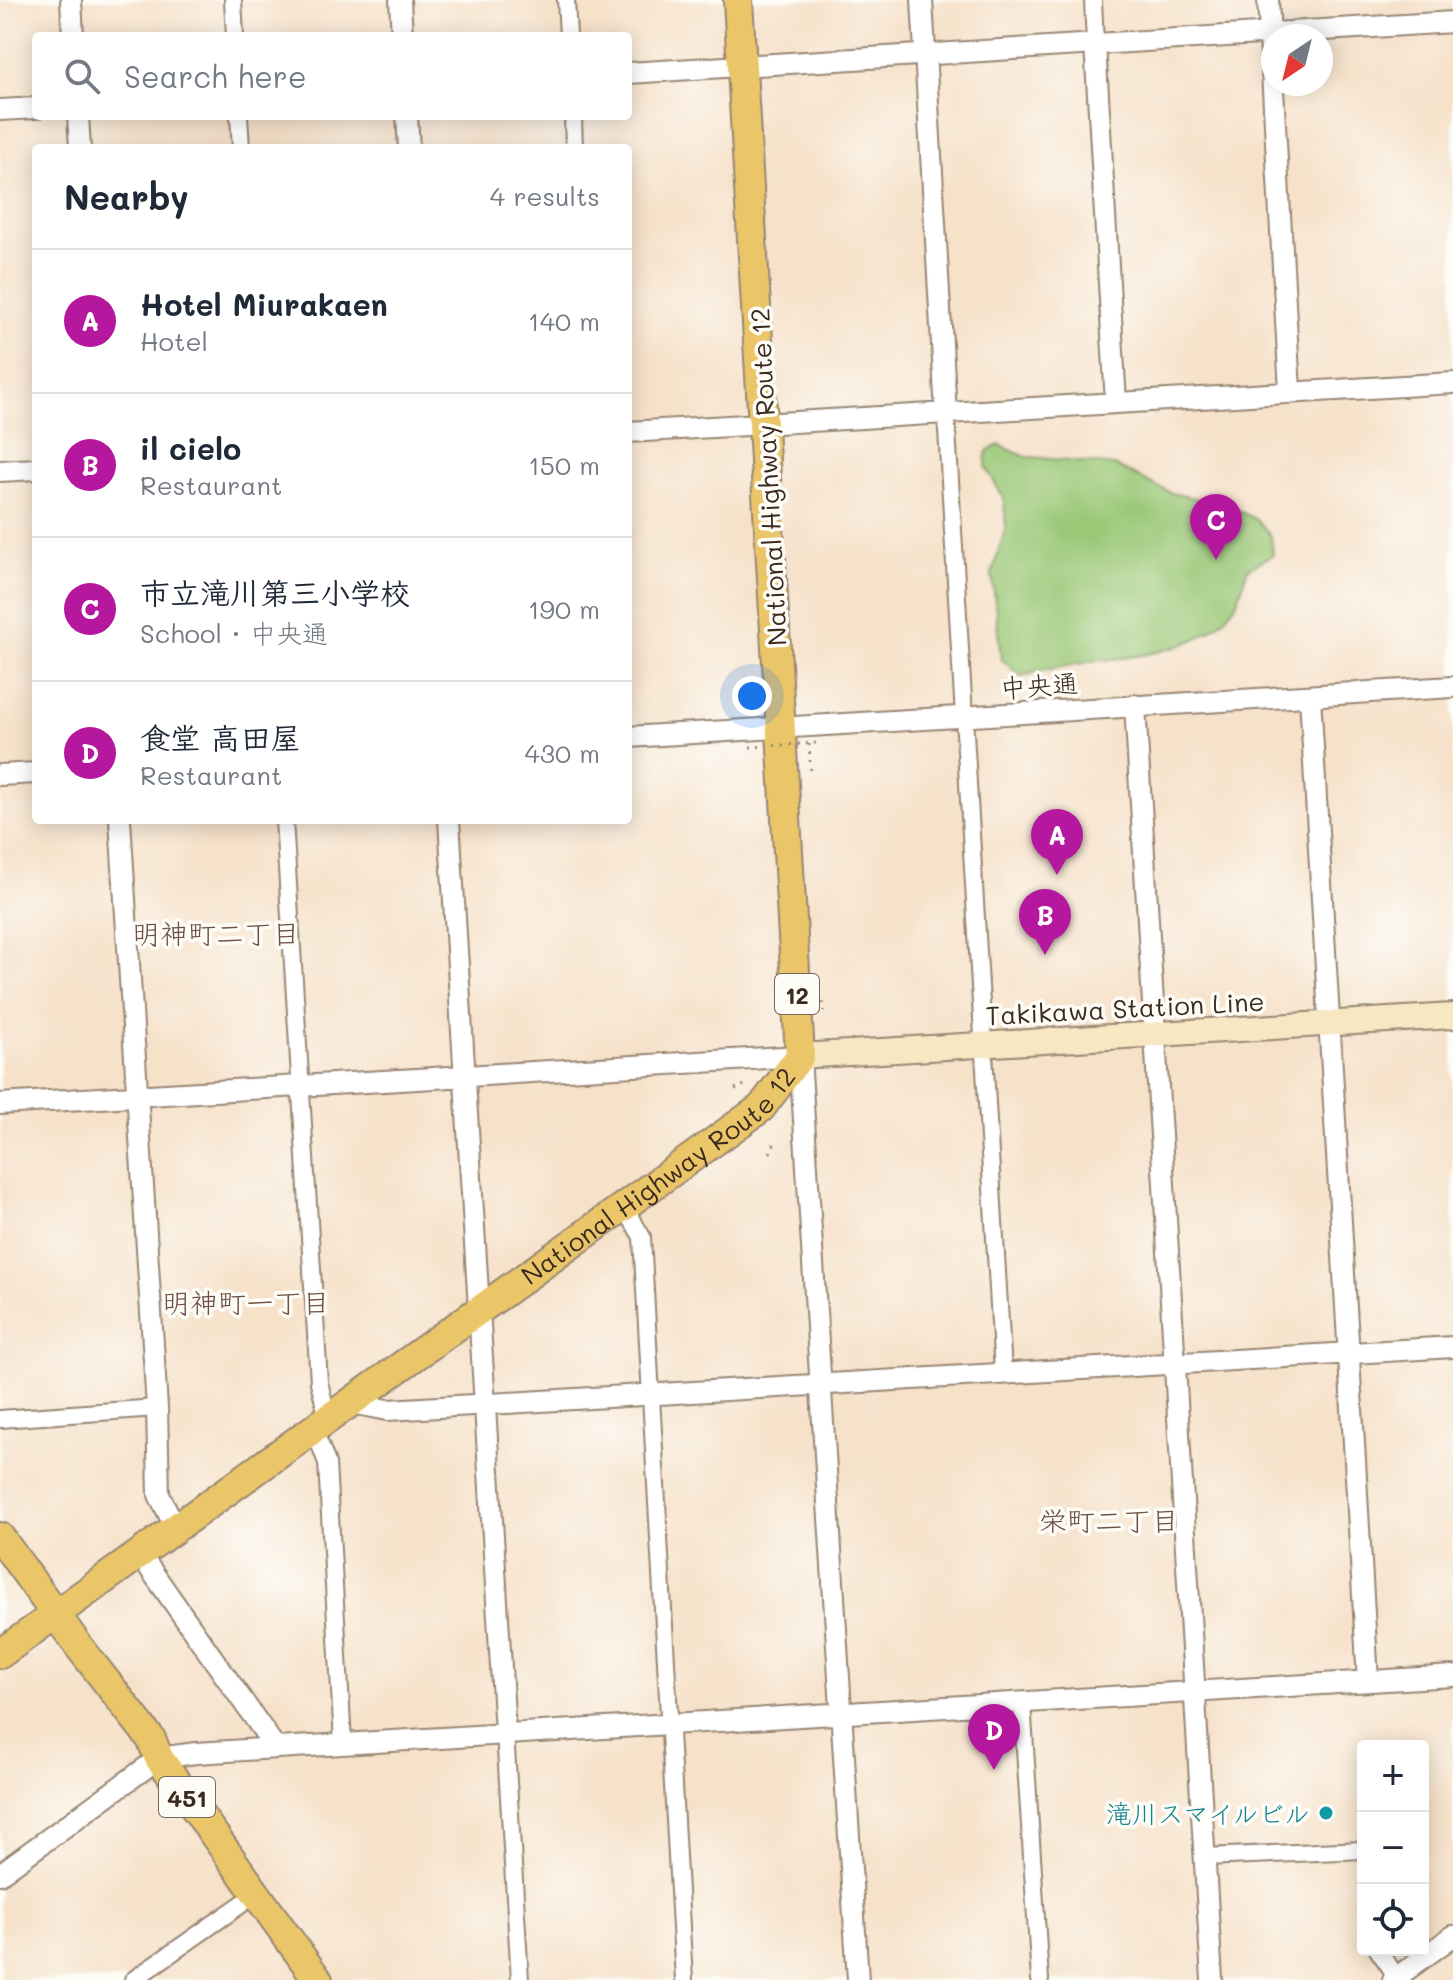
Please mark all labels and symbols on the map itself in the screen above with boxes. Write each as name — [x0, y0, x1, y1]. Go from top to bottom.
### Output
north arrow — [1261, 24, 1333, 96]
street label: National Highway Route 12 — [742, 307, 794, 647]
pin: C — [1190, 494, 1242, 560]
street label: 中央通 — [999, 665, 1079, 705]
your location — [732, 676, 772, 716]
pin: A — [1031, 809, 1083, 875]
pin: B — [1019, 889, 1071, 955]
district label: 明神町二丁目 — [132, 915, 300, 951]
road number: 12 — [775, 974, 819, 1014]
street label: Takikawa Station Line — [985, 984, 1265, 1032]
street label: National Highway Route 12 — [514, 1060, 803, 1292]
district label: 明神町一丁目 — [162, 1284, 330, 1320]
district label: 栄町二丁目 — [1039, 1502, 1179, 1538]
pin: D — [968, 1704, 1020, 1770]
road number: 451 — [159, 1777, 215, 1817]
place label: 滝川スマイルビル — [1106, 1796, 1310, 1830]
marker: 滝川スマイルビル — [1317, 1804, 1335, 1822]

